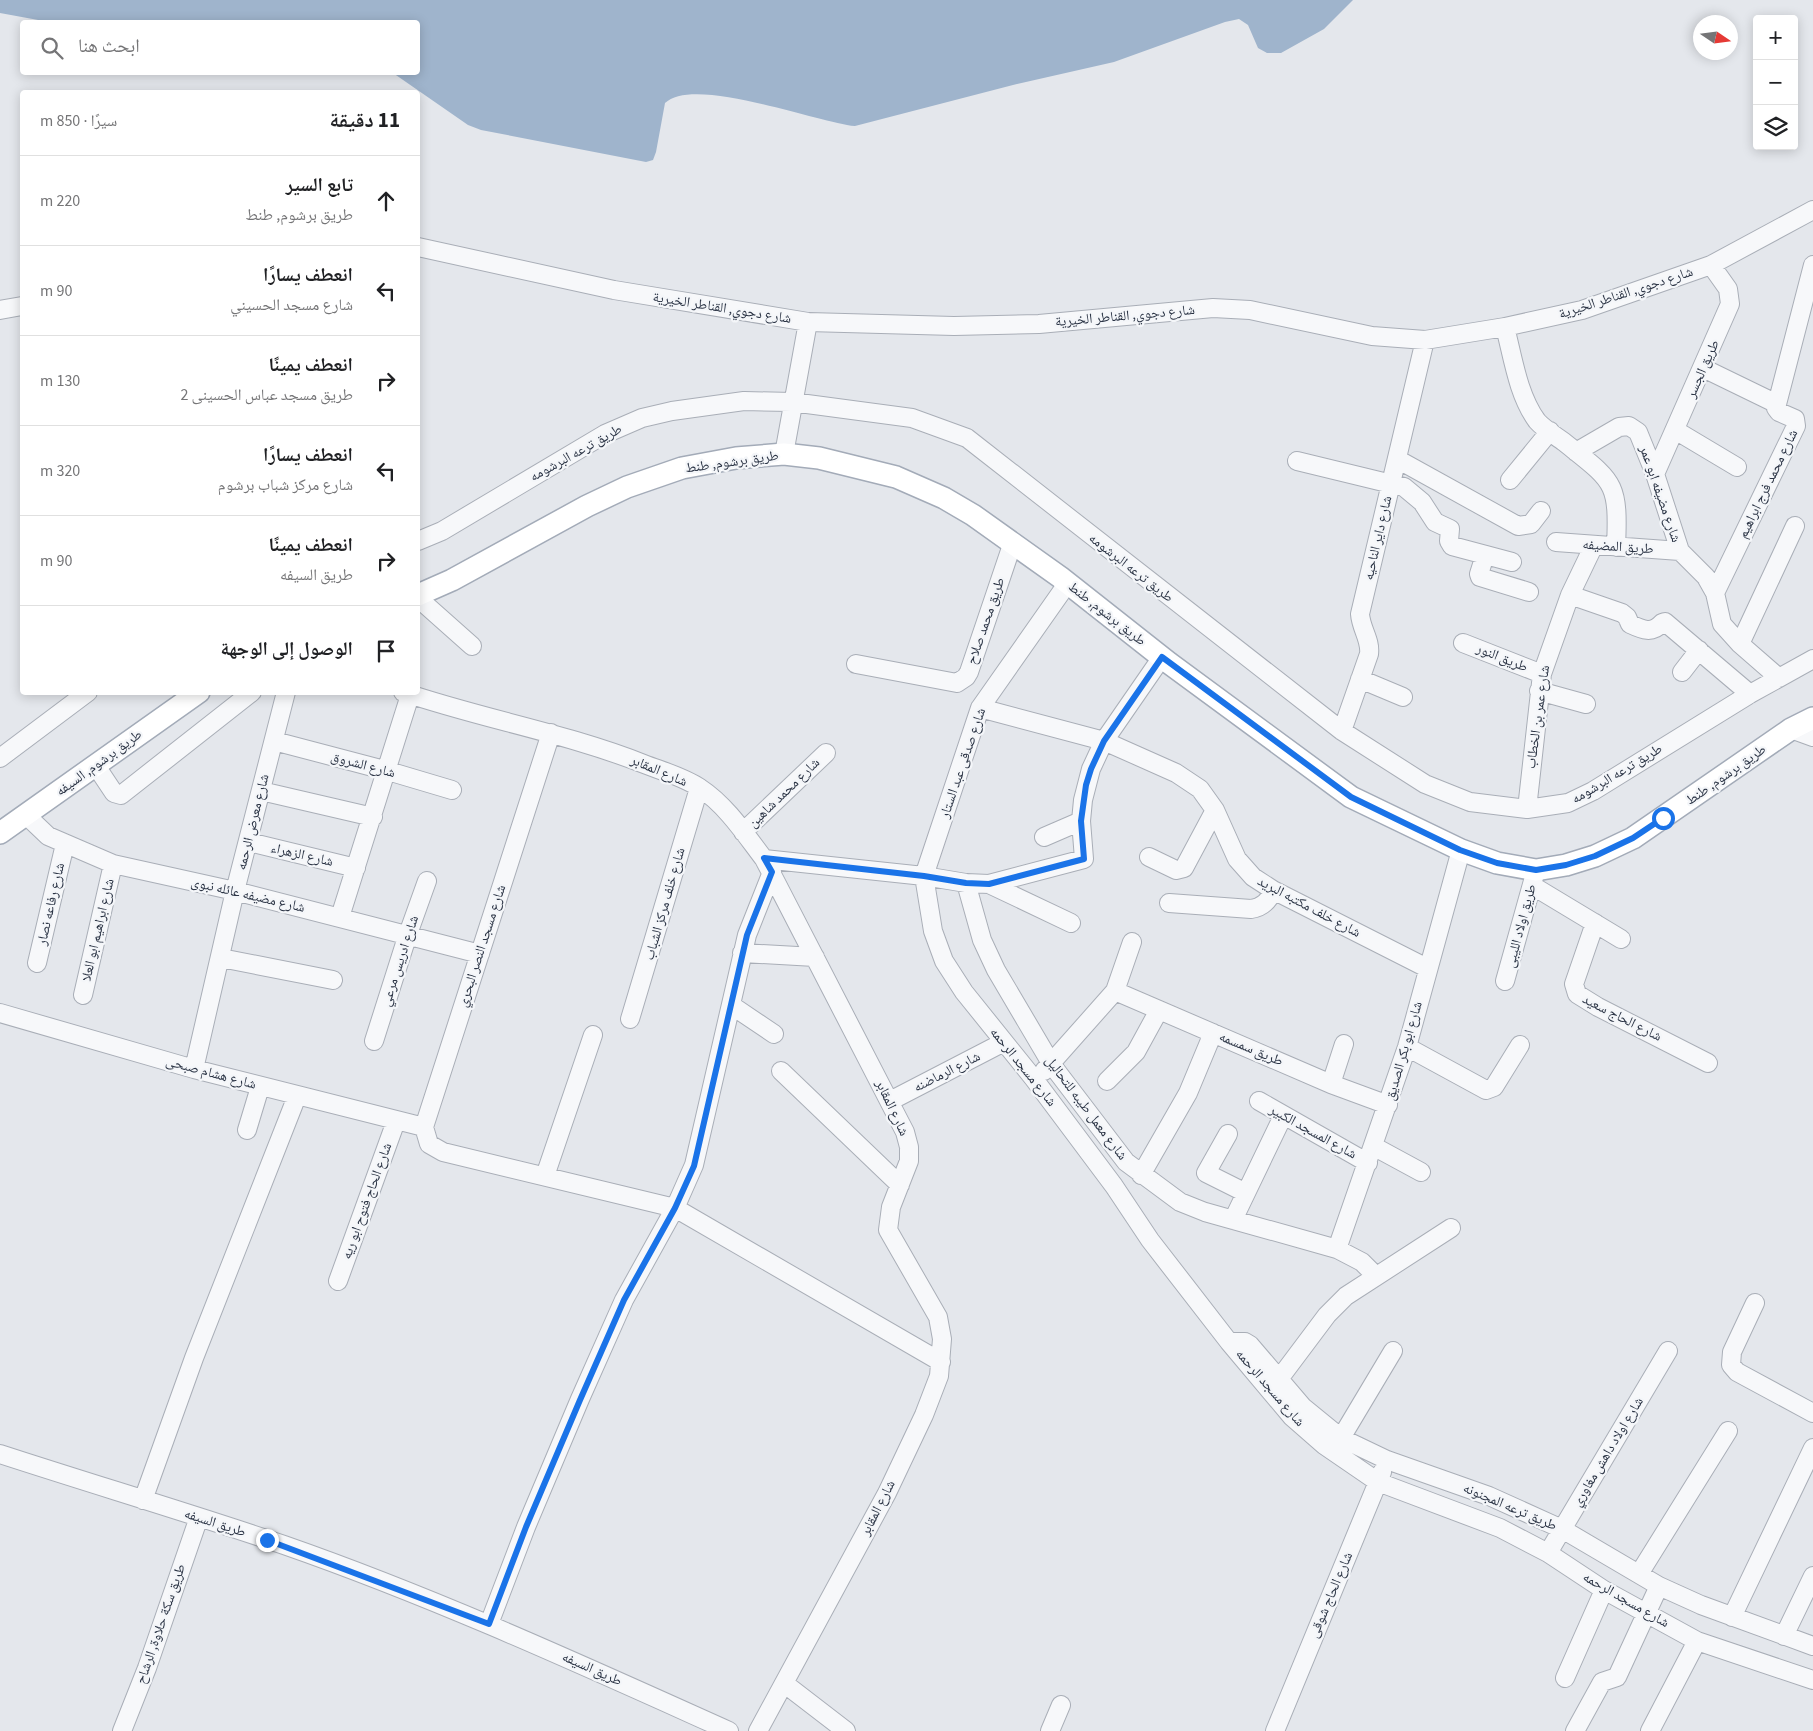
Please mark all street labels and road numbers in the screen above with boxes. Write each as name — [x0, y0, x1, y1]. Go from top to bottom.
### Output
street label: شارع دجوي, القناطر الخيرية — [1556, 262, 1696, 325]
street label: شارع دجوي, القناطر الخيرية — [651, 287, 793, 329]
street label: شارع دجوي, القناطر الخيرية — [1054, 300, 1196, 333]
street label: طريق الجسر — [1681, 337, 1725, 402]
street label: طريق ترعه البرشومه — [526, 419, 626, 487]
street label: شارع محمد فرج ابراهيم — [1733, 426, 1803, 542]
street label: شارع مضيفه ابو عمر — [1634, 442, 1686, 545]
street label: طريق برشوم, طنط — [684, 446, 780, 478]
street label: شارع داير الناحيه — [1359, 494, 1397, 582]
street label: طريق ترعه البرشومه — [1084, 529, 1178, 607]
street label: طريق المضيفه — [1582, 535, 1654, 559]
street label: طريق محمد صلاح — [962, 575, 1010, 667]
street label: طريق برشوم, طنط — [1064, 577, 1150, 651]
street label: طريق النور — [1472, 638, 1531, 677]
street label: شارع عمر بن الخطاب — [1521, 664, 1555, 770]
street label: شارع صدقى عبد الستار — [934, 705, 991, 822]
street label: طريق برشوم, السيفه — [52, 725, 146, 801]
street label: طريق ترعه البرشومه — [1568, 739, 1666, 809]
street label: طريق برشوم, طنط — [1682, 740, 1770, 810]
street label: شارع الشروق — [328, 747, 398, 783]
street label: شارع المقابر — [627, 750, 691, 792]
street label: شارع محمد شاهين — [743, 753, 825, 833]
street label: شارع معرض الرحمه — [231, 772, 275, 872]
street label: شارع الزهراء — [269, 838, 335, 872]
street label: شارع خلف مركز الشباب — [639, 845, 691, 963]
street label: شارع رفاعه نصار — [32, 861, 70, 948]
street label: شارع خلف مكتبه البريد — [1254, 871, 1364, 943]
street label: شارع مضيفه عائله نبوى — [189, 872, 307, 918]
street label: شارع ابراهيم ابو العلا — [76, 877, 120, 983]
street label: شارع مسجد النصر البحري — [453, 882, 512, 1010]
street label: طريق اولاد الليبى — [1500, 882, 1542, 970]
street label: شارع ادريس مرعي — [376, 913, 425, 1009]
street label: شارع الحاج سعيد — [1579, 989, 1665, 1047]
street label: شارع ابو بكر الصديق — [1380, 999, 1428, 1103]
street label: شارع مسجد الرحمه — [985, 1023, 1061, 1111]
street label: طريق سمسمه — [1216, 1027, 1286, 1071]
street label: شارع الرماضنه — [910, 1047, 984, 1097]
street label: شارع هشام صبحى — [163, 1051, 259, 1095]
street label: شارع معمل طيبه للتحاليل — [1040, 1051, 1132, 1165]
street label: شارع المقابر — [870, 1076, 914, 1139]
street label: شارع المسجد الكبير — [1265, 1099, 1360, 1164]
street label: شارع الحاج فتوح ابو ريه — [337, 1140, 397, 1262]
street label: شارع مسجد الرحمه — [1231, 1345, 1309, 1431]
street label: شارع اولاد داهش مغاوري — [1567, 1393, 1649, 1511]
street label: شارع المقابر — [855, 1477, 901, 1540]
street label: طريق ترعه المجنونه — [1460, 1478, 1560, 1536]
street label: طريق السيفه — [182, 1504, 248, 1542]
street label: شارع الحاج شوقى — [1304, 1549, 1358, 1641]
street label: طريق سكة حلاوة, الرشاح — [131, 1561, 191, 1687]
street label: شارع مسجد الرحمه — [1579, 1567, 1673, 1633]
street label: طريق السيفه — [559, 1647, 625, 1691]

